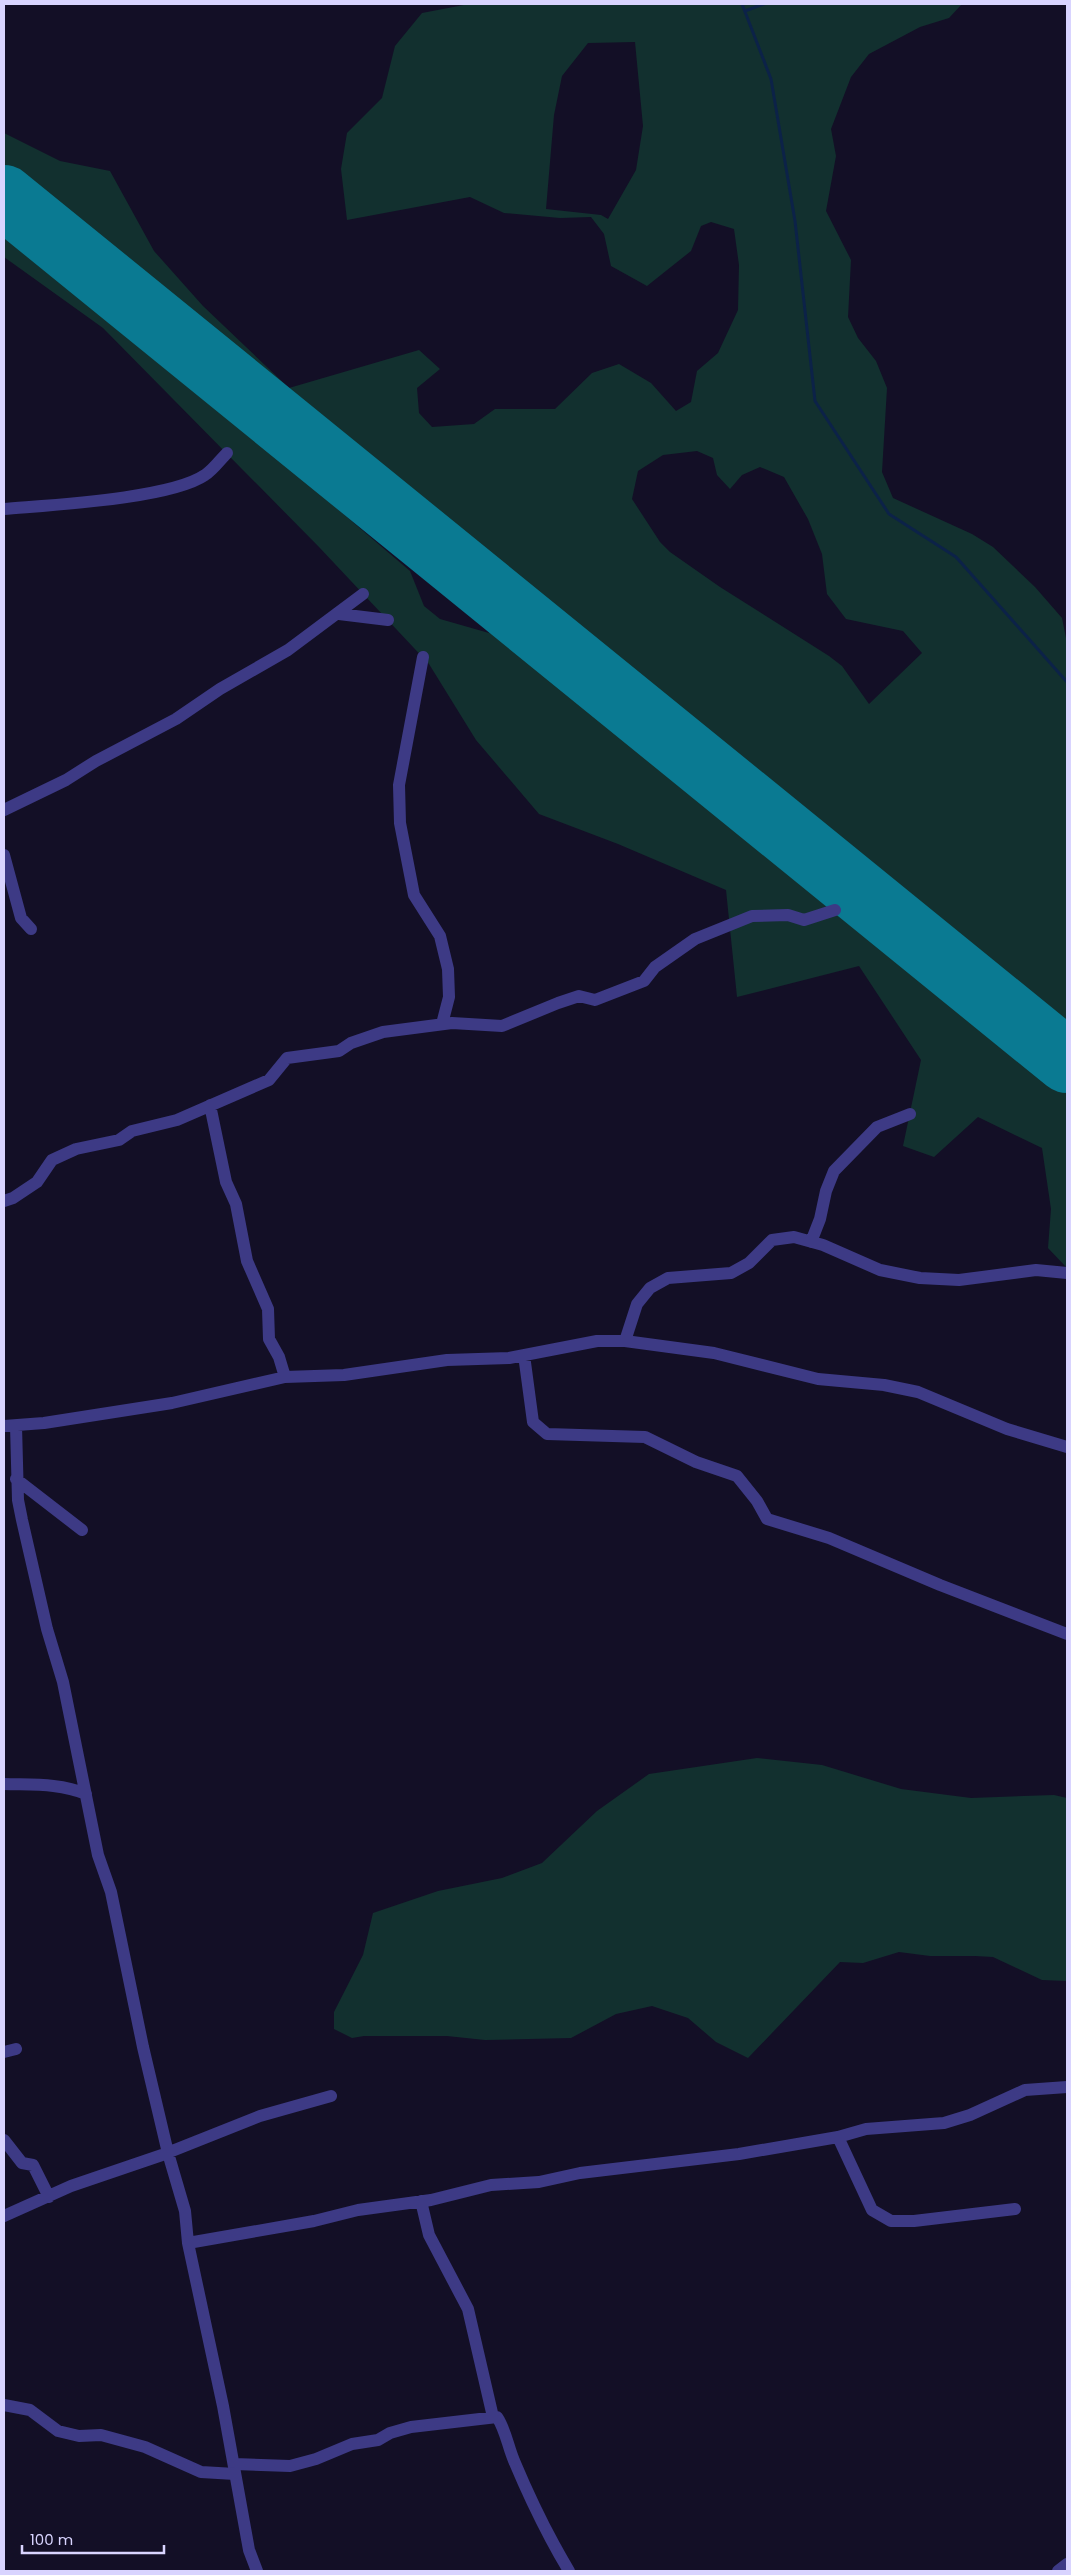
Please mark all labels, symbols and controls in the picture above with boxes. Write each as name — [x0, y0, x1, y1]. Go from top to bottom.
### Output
scale bar — [22, 2522, 165, 2554]
text: 100 m — [30, 2529, 73, 2550]

